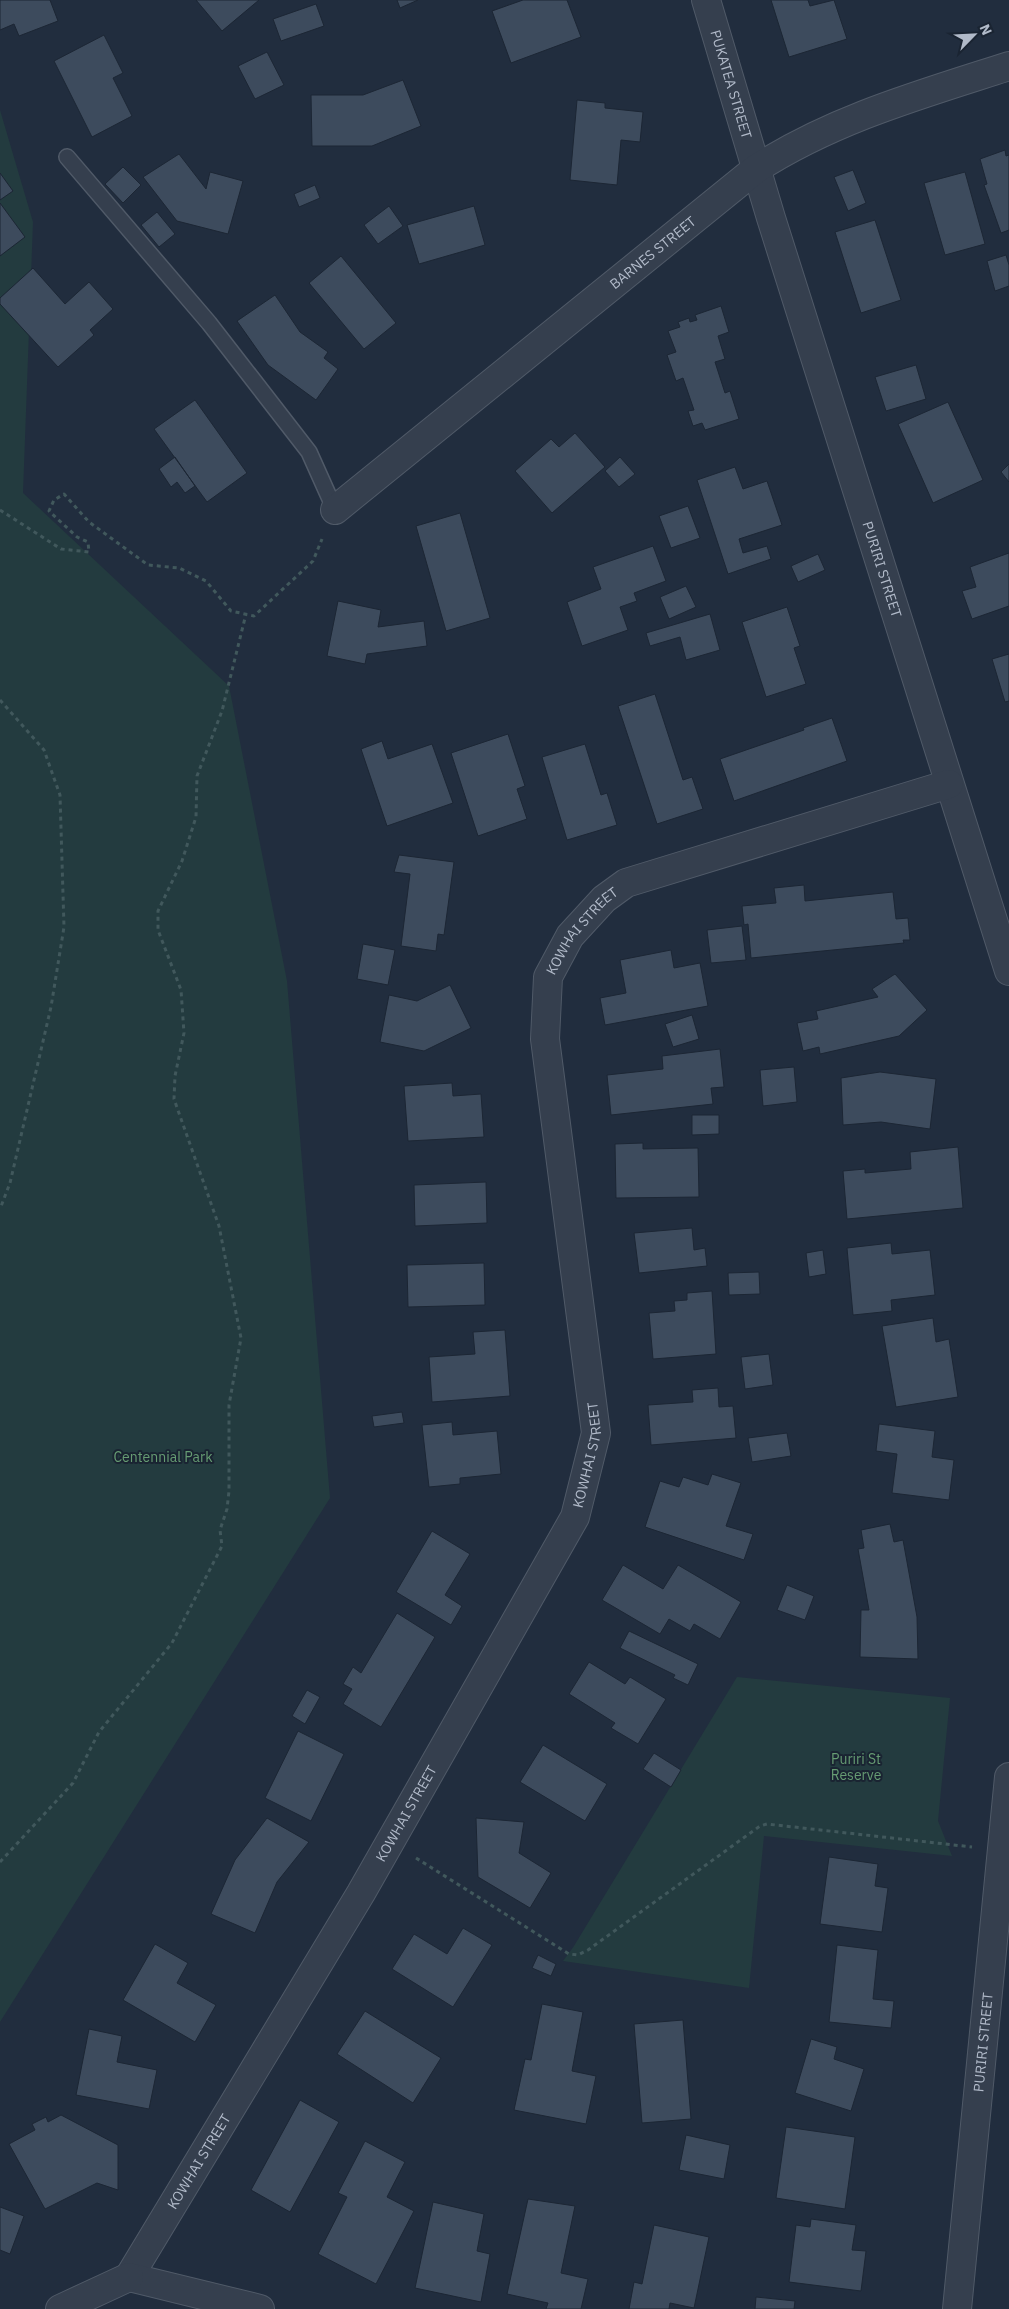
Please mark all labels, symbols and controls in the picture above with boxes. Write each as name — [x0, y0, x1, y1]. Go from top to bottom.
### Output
north arrow — [949, 10, 999, 60]
text: N — [976, 21, 996, 38]
street label: PUKATEA STREET — [706, 28, 756, 141]
street label: BARNES STREET — [606, 212, 700, 293]
street label: PURIRI STREET — [858, 519, 906, 620]
street label: KOWHAI STREET — [542, 883, 621, 978]
street label: KOWHAI STREET — [569, 1401, 605, 1510]
park label: Centennial Park — [113, 1448, 213, 1466]
park label: Puriri St Reserve — [831, 1750, 882, 1784]
street label: KOWHAI STREET — [372, 1762, 441, 1865]
street label: PURIRI STREET — [969, 1992, 997, 2093]
street label: KOWHAI STREET — [163, 2111, 234, 2212]

